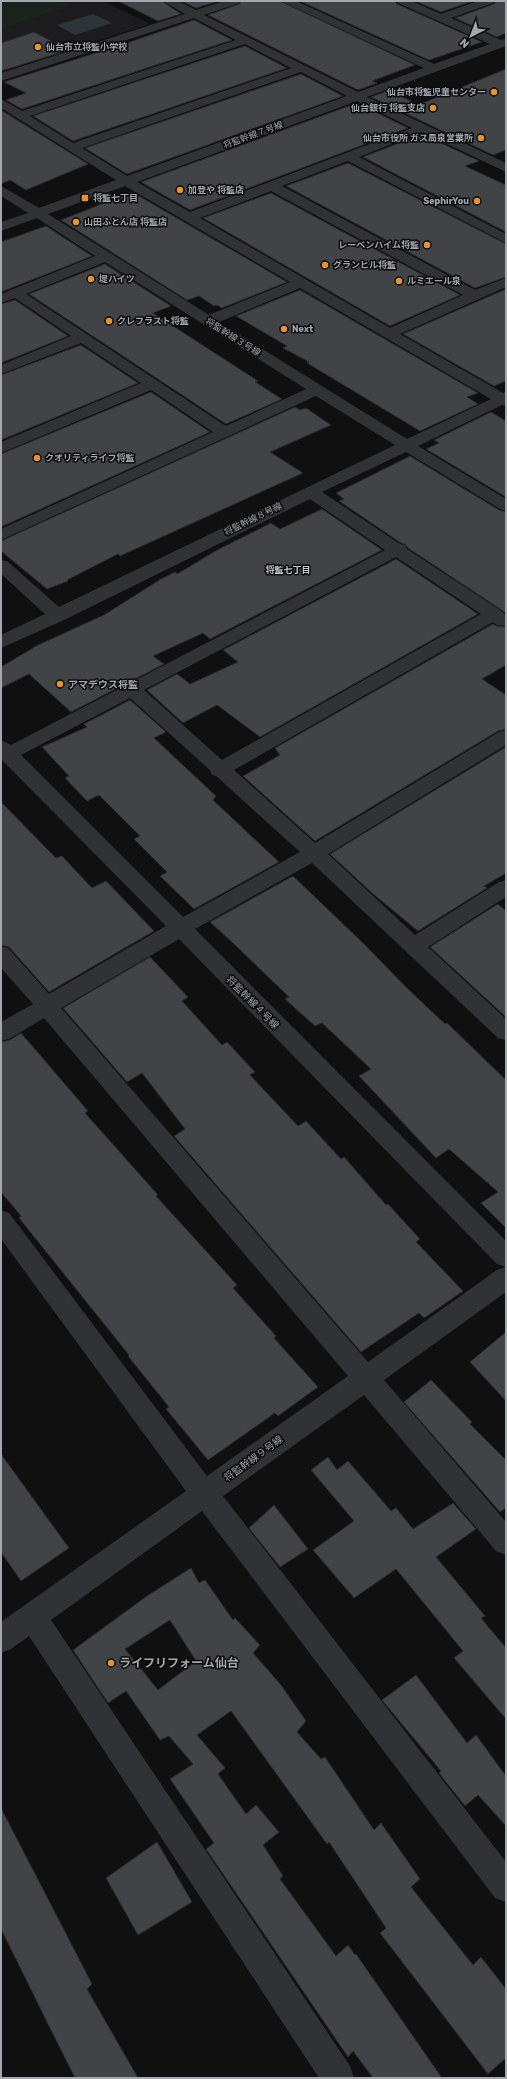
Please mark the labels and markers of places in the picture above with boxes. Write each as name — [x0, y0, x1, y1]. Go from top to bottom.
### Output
marker: 仙台市立将監小学校 — [33, 42, 43, 52]
place label: 仙台市立将監小学校 — [45, 42, 128, 52]
place label: 仙台市将監児童センター — [386, 87, 486, 97]
marker: 仙台市将監児童センター — [489, 87, 499, 97]
place label: 仙台銀行 将監支店 — [350, 103, 425, 113]
marker: 仙台銀行 将監支店 — [428, 103, 438, 113]
place label: 仙台市役所 ガス局泉営業所 — [362, 133, 473, 143]
marker: 仙台市役所 ガス局泉営業所 — [476, 133, 486, 143]
marker: 加登や 将監店 — [175, 185, 185, 195]
place label: 加登や 将監店 — [187, 185, 244, 195]
marker: 将監七丁目 — [80, 193, 90, 203]
place label: 将監七丁目 — [93, 193, 138, 203]
place label: SephirYou — [423, 196, 469, 206]
marker: SephirYou — [472, 196, 482, 206]
marker: 山田ふとん店 将監店 — [71, 217, 81, 227]
place label: 山田ふとん店 将監店 — [84, 217, 167, 227]
place label: レーベンハイム将監 — [338, 240, 419, 250]
marker: レーベンハイム将監 — [422, 240, 432, 250]
marker: グランヒル将監 — [320, 260, 330, 270]
place label: グランヒル将監 — [333, 260, 396, 270]
marker: 堤ハイツ — [86, 274, 96, 284]
place label: 堤ハイツ — [99, 274, 135, 284]
marker: ルミエール泉 — [394, 276, 404, 286]
place label: ルミエール泉 — [407, 276, 461, 286]
marker: クレフラスト将監 — [104, 316, 114, 326]
place label: クレフラスト将監 — [117, 316, 189, 326]
marker: Next — [279, 324, 289, 334]
place label: Next — [292, 324, 313, 334]
marker: クオリティライフ将監 — [32, 453, 42, 463]
place label: クオリティライフ将監 — [45, 453, 134, 463]
marker: アマデウス将監 — [55, 679, 65, 689]
place label: アマデウス将監 — [68, 679, 138, 691]
place label: ライフリフォーム仙台 — [119, 1656, 239, 1670]
marker: ライフリフォーム仙台 — [106, 1658, 116, 1668]

